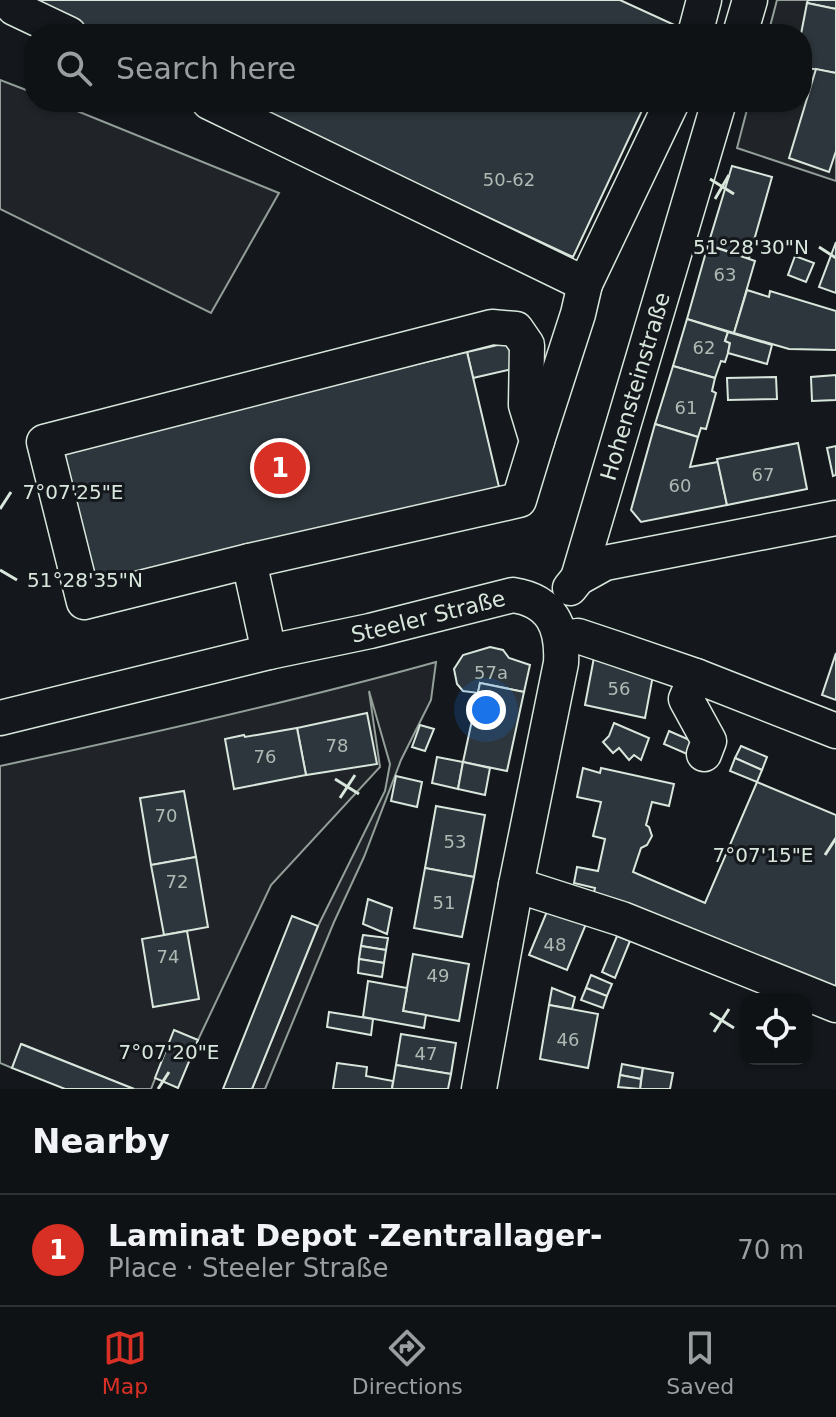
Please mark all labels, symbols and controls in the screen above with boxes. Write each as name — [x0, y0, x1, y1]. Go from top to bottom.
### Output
search box — [24, 24, 812, 112]
icon: search — [52, 46, 96, 90]
text: Search here — [116, 51, 296, 86]
house number: 50-62 — [483, 169, 535, 190]
text: 51°28'30"N — [693, 235, 809, 259]
house number: 63 — [714, 264, 736, 285]
street label: Hohensteinstraße — [596, 289, 675, 484]
house number: 62 — [693, 337, 715, 358]
house number: 61 — [675, 397, 697, 418]
pin: 1 — [254, 438, 306, 498]
house number: 67 — [752, 464, 774, 485]
house number: 60 — [669, 475, 691, 496]
text: 7°07'25"E — [23, 480, 123, 504]
text: 51°28'35"N — [27, 568, 143, 592]
street label: Steeler Straße — [349, 585, 508, 648]
house number: 57a — [474, 662, 508, 683]
house number: 56 — [608, 678, 630, 699]
your location — [466, 690, 506, 730]
house number: 78 — [326, 735, 348, 756]
house number: 76 — [254, 746, 276, 767]
house number: 70 — [155, 805, 177, 826]
house number: 53 — [444, 831, 466, 852]
text: 7°07'15"E — [713, 843, 813, 867]
house number: 72 — [166, 871, 188, 892]
house number: 51 — [433, 892, 455, 913]
house number: 48 — [544, 934, 566, 955]
house number: 74 — [157, 946, 179, 967]
house number: 49 — [427, 965, 449, 986]
map controls — [740, 993, 812, 1065]
button: locate — [740, 993, 812, 1065]
house number: 46 — [557, 1029, 579, 1050]
text: 7°07'20"E — [119, 1040, 219, 1064]
house number: 47 — [415, 1043, 437, 1064]
text: Nearby — [32, 1121, 170, 1161]
text: Laminat Depot -Zentrallager- — [108, 1218, 603, 1253]
text: 1 — [49, 1235, 67, 1265]
text: 70 m — [737, 1235, 804, 1265]
text: Place · Steeler Straße — [108, 1253, 388, 1283]
tab: Map — [102, 1326, 148, 1399]
tab: Directions — [352, 1326, 463, 1399]
tab: Saved — [666, 1326, 734, 1399]

